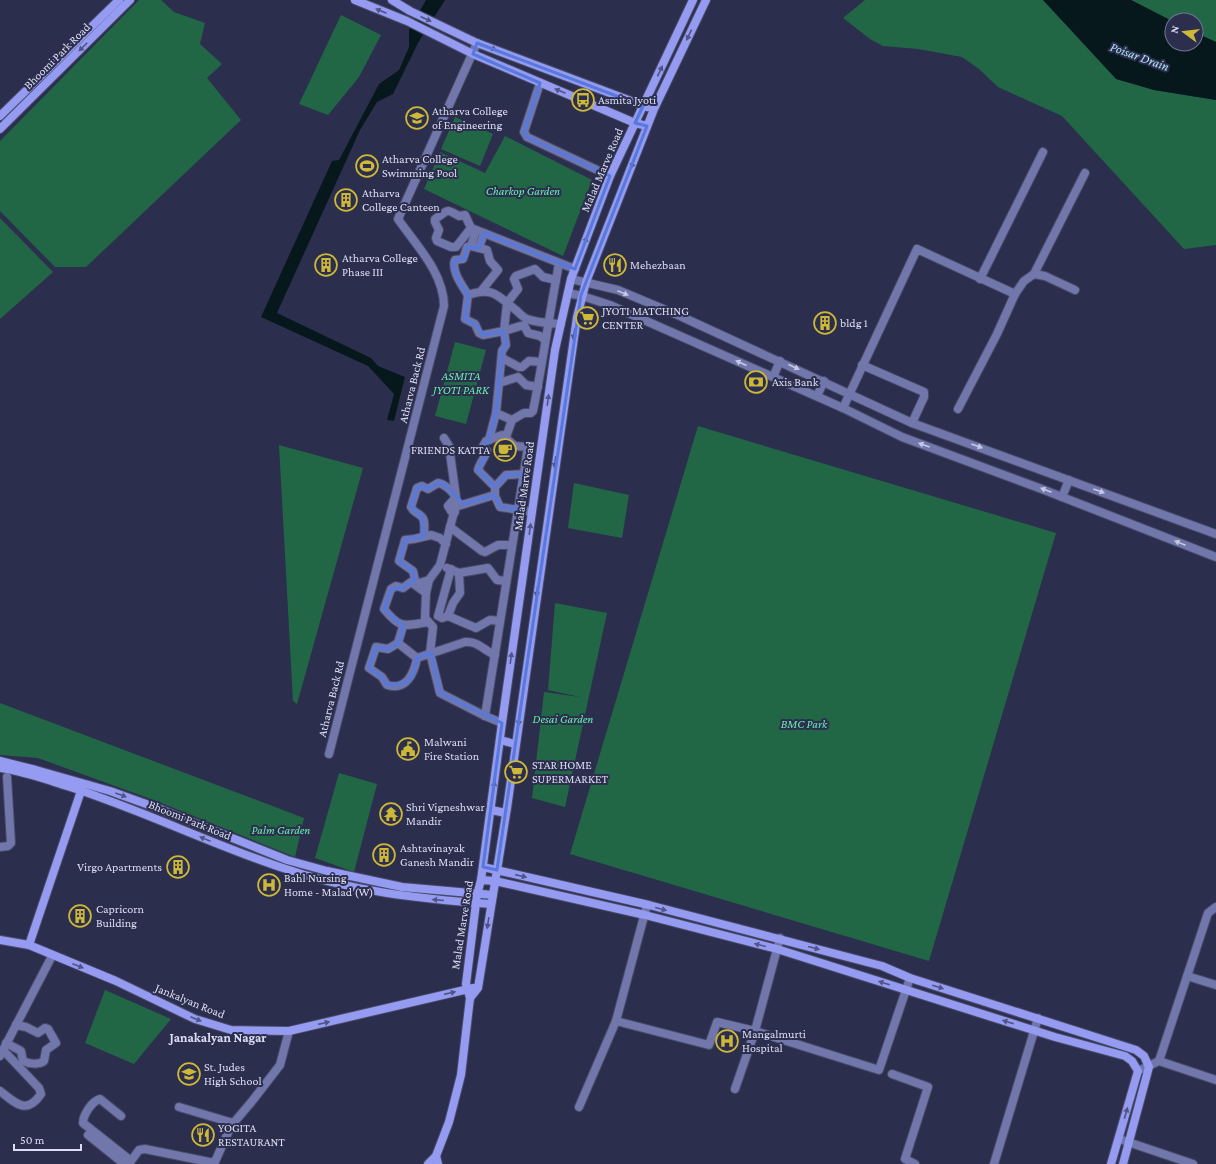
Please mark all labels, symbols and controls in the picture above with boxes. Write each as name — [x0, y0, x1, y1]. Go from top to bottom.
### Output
one-way arrow — [375, 7, 387, 13]
north arrow — [1164, 12, 1204, 52]
one-way arrow — [420, 16, 432, 22]
street label: Bhoomi Park Road — [21, 20, 93, 92]
text: N — [1168, 24, 1181, 35]
one-way arrow — [686, 30, 692, 41]
water label: Poisar Drain — [1108, 39, 1172, 74]
one-way arrow — [78, 42, 87, 52]
one-way arrow — [485, 45, 497, 51]
one-way arrow — [657, 65, 663, 77]
bus stop icon: Asmita Jyoti — [570, 87, 596, 113]
one-way arrow — [554, 88, 566, 94]
place label: Asmita Jyoti — [598, 93, 656, 107]
place label: Atharva College of Engineering — [432, 104, 508, 132]
school or university icon: Atharva College of Engineering — [404, 105, 430, 131]
street label: Malad Marve Road — [578, 125, 626, 214]
place label: Atharva College Swimming Pool — [382, 152, 458, 180]
sports icon: Atharva College Swimming Pool — [354, 153, 380, 179]
one-way arrow — [630, 157, 636, 169]
park label: Charkop Garden — [486, 184, 560, 198]
place label: Atharva College Canteen — [362, 186, 440, 214]
building icon: Atharva College Canteen — [333, 187, 359, 213]
one-way arrow — [582, 236, 588, 248]
place label: Atharva College Phase III — [342, 251, 418, 279]
building icon: Atharva College Phase III — [313, 252, 339, 278]
restaurant icon: Mehezbaan — [602, 252, 628, 278]
place label: Mehezbaan — [630, 258, 686, 272]
one-way arrow — [618, 290, 630, 296]
place label: JYOTI MATCHING CENTER — [601, 304, 689, 332]
supermarket icon: JYOTI MATCHING CENTER — [574, 305, 600, 331]
building icon: bldg 1 — [812, 310, 838, 336]
place label: bldg 1 — [840, 316, 868, 330]
one-way arrow — [571, 328, 577, 340]
street label: Atharva Back Rd — [396, 345, 428, 425]
one-way arrow — [736, 360, 747, 366]
one-way arrow — [788, 365, 800, 371]
park label: ASMITA JYOTI PARK — [431, 369, 490, 397]
bank icon: Axis Bank — [743, 369, 769, 395]
place label: Axis Bank — [772, 375, 819, 389]
one-way arrow — [545, 394, 551, 406]
cafe icon: FRIENDS KATTA — [492, 437, 518, 463]
street label: Malad Marve Road — [511, 440, 537, 531]
one-way arrow — [917, 442, 929, 448]
place label: FRIENDS KATTA — [411, 443, 490, 457]
one-way arrow — [972, 443, 984, 449]
one-way arrow — [552, 456, 558, 468]
one-way arrow — [1039, 487, 1051, 493]
one-way arrow — [1094, 488, 1106, 494]
one-way arrow — [527, 523, 533, 535]
one-way arrow — [1174, 540, 1185, 546]
one-way arrow — [534, 585, 540, 597]
one-way arrow — [508, 652, 514, 664]
street label: Atharva Back Rd — [315, 659, 347, 739]
park label: Desai Garden — [533, 712, 593, 726]
one-way arrow — [516, 714, 522, 726]
park label: BMC Park — [781, 717, 828, 731]
place label: Malwani Fire Station — [424, 735, 480, 763]
public building icon: Malwani Fire Station — [395, 736, 421, 762]
place label: STAR HOME SUPERMARKET — [532, 758, 608, 786]
supermarket icon: STAR HOME SUPERMARKET — [503, 759, 529, 785]
one-way arrow — [491, 781, 497, 793]
one-way arrow — [115, 793, 127, 799]
street label: Bhoomi Park Road — [147, 797, 234, 843]
place label: Shri Vigneshwar Mandir — [406, 800, 485, 828]
temple icon: Shri Vigneshwar Mandir — [378, 801, 404, 827]
park label: Palm Garden — [252, 823, 310, 837]
one-way arrow — [199, 835, 211, 841]
place label: Ashtavinayak Ganesh Mandir — [400, 841, 475, 869]
building icon: Ashtavinayak Ganesh Mandir — [371, 842, 397, 868]
building icon: Virgo Apartments — [165, 854, 191, 880]
place label: Virgo Apartments — [77, 860, 162, 874]
place label: Bahl Nursing Home - Malad (W) — [284, 871, 374, 899]
hospital icon: Bahl Nursing Home - Malad (W) — [256, 872, 282, 898]
one-way arrow — [515, 873, 527, 879]
street label: Malad Marve Road — [448, 879, 476, 970]
one-way arrow — [432, 897, 444, 904]
place label: Capricorn Building — [96, 902, 144, 930]
building icon: Capricorn Building — [67, 903, 93, 929]
one-way arrow — [655, 906, 668, 912]
one-way arrow — [485, 917, 491, 929]
one-way arrow — [753, 942, 765, 948]
one-way arrow — [809, 945, 821, 951]
one-way arrow — [72, 964, 84, 970]
one-way arrow — [878, 979, 890, 985]
street label: Jankalyan Road — [152, 980, 228, 1022]
one-way arrow — [933, 984, 945, 990]
one-way arrow — [444, 990, 456, 996]
one-way arrow — [191, 1016, 202, 1022]
one-way arrow — [317, 1019, 330, 1025]
one-way arrow — [1002, 1019, 1014, 1025]
place label: Mangalmurti Hospital — [742, 1027, 806, 1055]
hospital icon: Mangalmurti Hospital — [714, 1028, 740, 1054]
district label: Janakalyan Nagar — [167, 1030, 267, 1045]
place label: St. Judes High School — [204, 1060, 262, 1088]
school or university icon: St. Judes High School — [176, 1061, 202, 1087]
one-way arrow — [1123, 1107, 1129, 1119]
place label: YOGITA RESTAURANT — [218, 1121, 285, 1149]
restaurant icon: YOGITA RESTAURANT — [190, 1122, 216, 1148]
scale bar — [14, 1126, 81, 1152]
text: 50 m — [20, 1133, 45, 1147]

